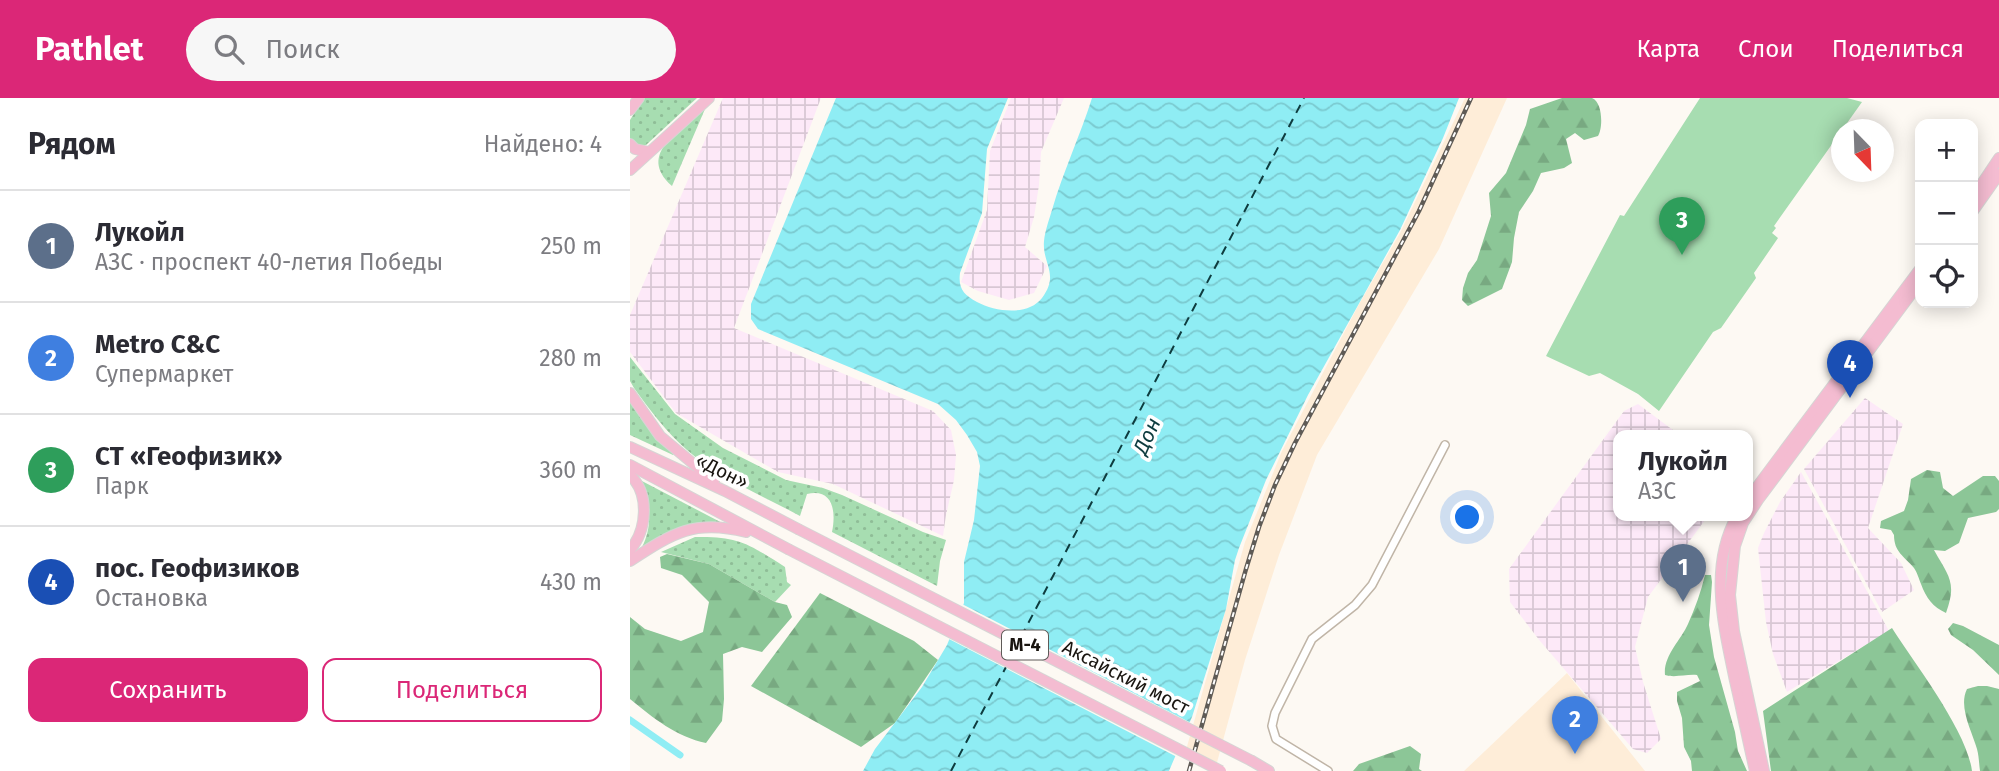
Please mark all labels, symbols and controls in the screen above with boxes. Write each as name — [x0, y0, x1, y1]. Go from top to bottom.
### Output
search box — [186, 18, 676, 81]
text: Pathlet — [35, 29, 144, 69]
icon: search — [210, 30, 248, 68]
text: Поиск — [266, 34, 340, 65]
text: Карта — [1636, 35, 1700, 63]
text: Слои — [1738, 35, 1794, 63]
text: Поделиться — [1832, 35, 1964, 63]
north arrow — [1831, 119, 1894, 182]
map controls — [1915, 119, 1978, 308]
button: + — [1915, 119, 1978, 182]
text: Рядом — [28, 126, 116, 162]
text: Найдено: 4 — [484, 130, 602, 158]
button: − — [1915, 182, 1978, 245]
pin: 3 — [1659, 197, 1705, 255]
text: Лукойл — [95, 217, 185, 248]
text: 1 — [46, 232, 56, 260]
text: 250 m — [540, 232, 602, 260]
button: locate — [1915, 245, 1978, 308]
text: АЗС · проспект 40-летия Победы — [95, 248, 443, 276]
text: Metro C&C — [95, 329, 220, 360]
pin: 4 — [1827, 340, 1873, 398]
text: 2 — [45, 344, 57, 372]
text: 280 m — [539, 344, 602, 372]
text: Супермаркет — [95, 360, 233, 388]
water label: Дон — [1127, 414, 1166, 460]
popup — [1613, 430, 1753, 521]
text: СТ «Геофизик» — [95, 441, 282, 472]
text: Лукойл — [1638, 446, 1728, 477]
street label: «Дон» — [692, 448, 752, 494]
text: 3 — [45, 456, 57, 484]
text: 360 m — [540, 456, 602, 484]
text: Парк — [95, 472, 149, 500]
text: АЗС — [1638, 477, 1676, 505]
your location — [1450, 500, 1484, 534]
pin: 1 — [1660, 544, 1706, 602]
text: пос. Геофизиков — [95, 553, 300, 584]
text: 4 — [45, 568, 58, 596]
text: 430 m — [540, 568, 602, 596]
text: Остановка — [95, 584, 208, 612]
road number: М-4 — [1002, 630, 1048, 660]
street label: Аксайский мост — [1059, 635, 1194, 719]
button: Сохранить — [28, 658, 308, 722]
button: Поделиться — [322, 658, 602, 722]
pin: 2 — [1552, 696, 1598, 754]

